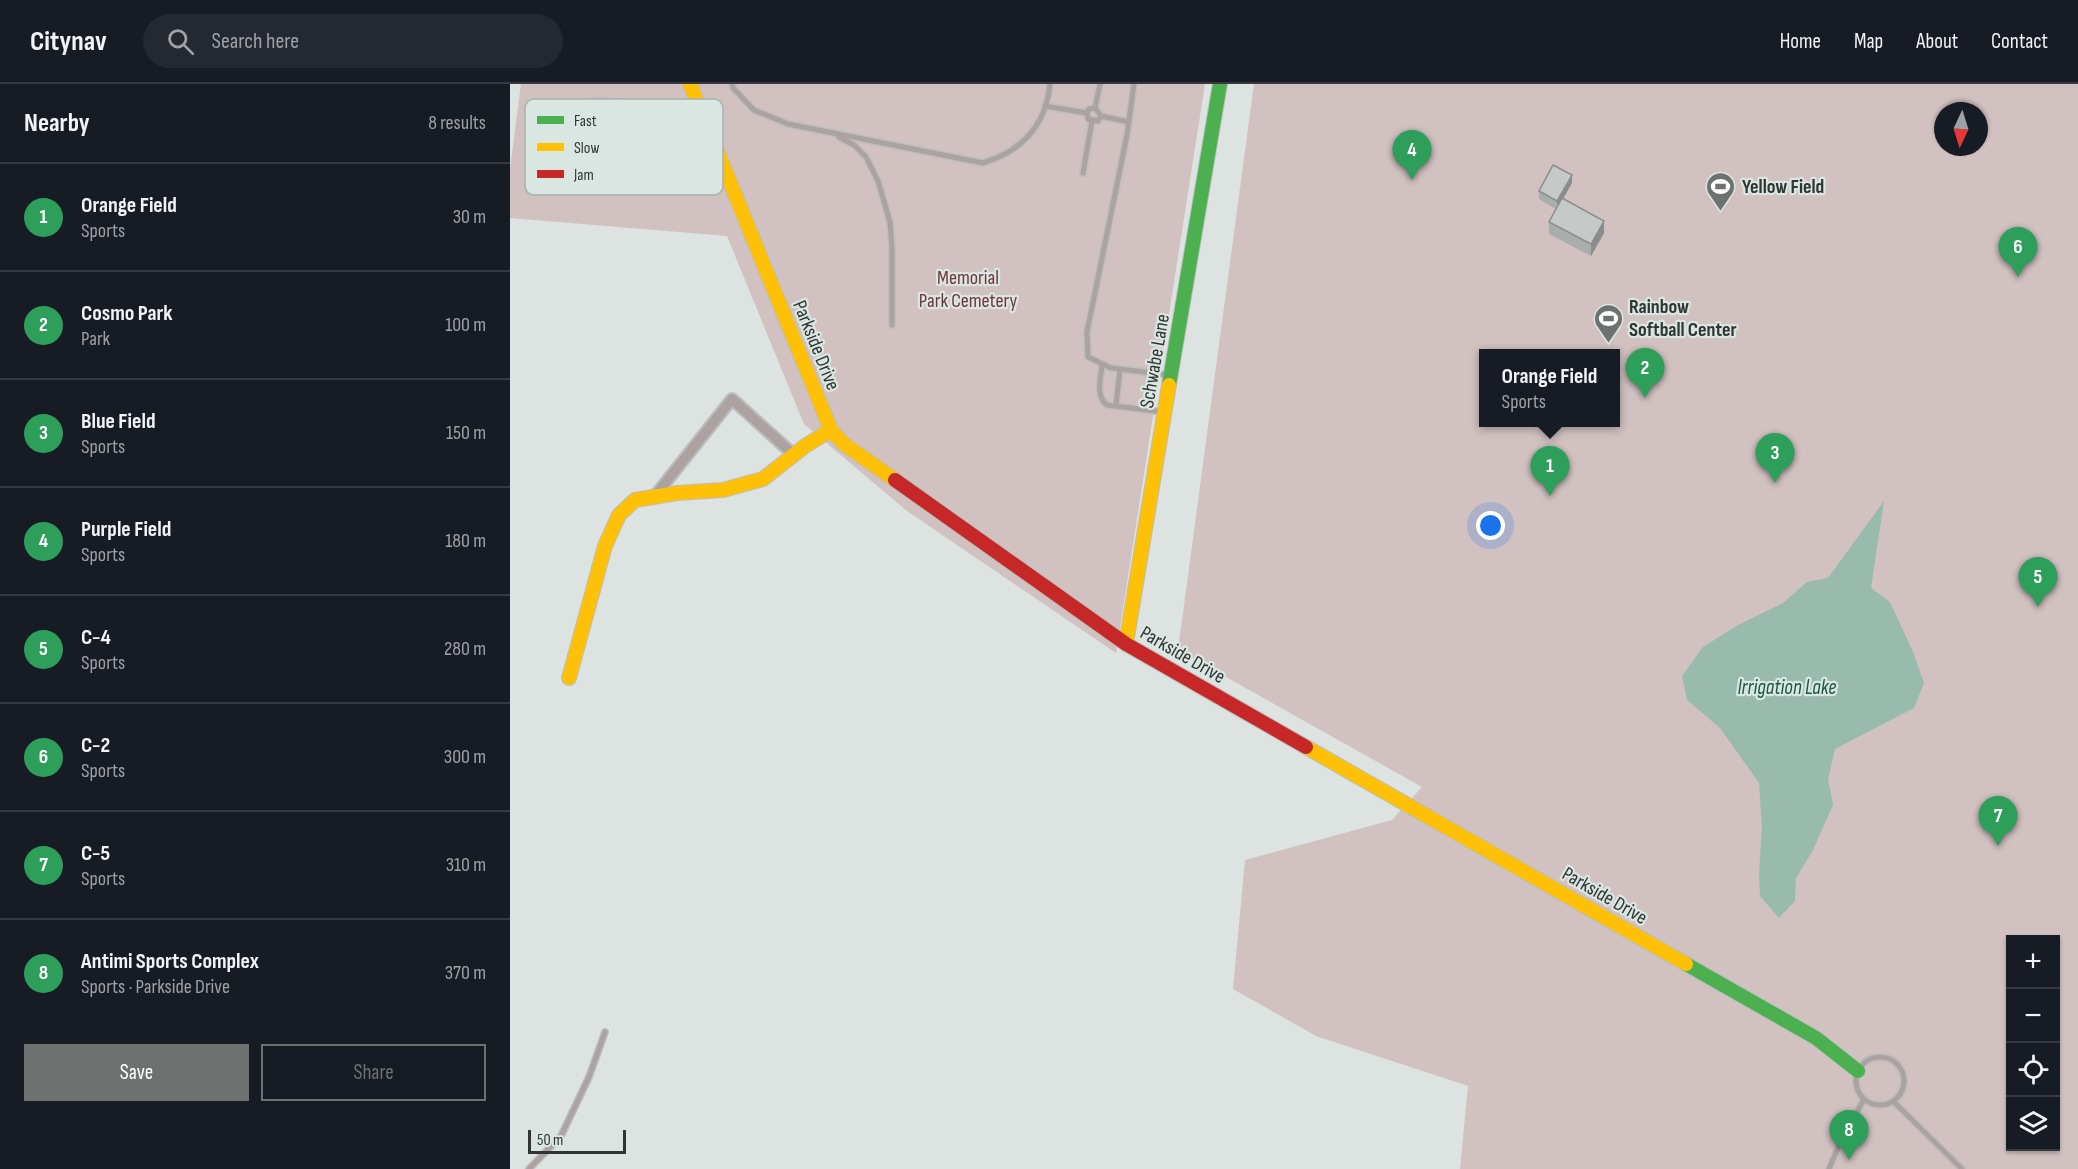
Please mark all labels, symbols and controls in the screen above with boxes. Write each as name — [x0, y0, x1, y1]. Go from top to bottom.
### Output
search box — [143, 14, 563, 68]
text: Citynav — [30, 25, 107, 58]
icon: search — [164, 25, 197, 58]
text: Search here — [212, 28, 299, 55]
text: Home — [1780, 29, 1821, 54]
text: Map — [1854, 29, 1883, 54]
text: About — [1916, 29, 1958, 54]
text: Contact — [1991, 29, 2048, 54]
legend — [525, 99, 723, 195]
north arrow — [1934, 102, 1988, 156]
text: Nearby — [24, 108, 90, 139]
text: 8 results — [428, 111, 486, 135]
text: Fast — [574, 112, 597, 131]
pin: 4 — [1392, 130, 1432, 180]
text: Slow — [574, 139, 599, 158]
text: Jam — [573, 166, 594, 185]
sports icon: Yellow Field — [1705, 170, 1737, 212]
place label: Yellow Field — [1742, 175, 1824, 199]
text: Orange Field — [81, 192, 177, 219]
text: 1 — [40, 205, 47, 229]
text: 30 m — [453, 205, 486, 229]
text: Sports — [81, 219, 125, 243]
pin: 6 — [1998, 228, 2038, 277]
park label: Memorial Park Cemetery — [919, 266, 1017, 313]
place label: Rainbow Softball Center — [1629, 295, 1737, 342]
street label: Parkside Drive — [787, 297, 845, 394]
text: Cosmo Park — [81, 300, 173, 327]
sports icon: Rainbow Softball Center — [1592, 302, 1624, 344]
street label: Schwabe Lane — [1135, 312, 1175, 410]
text: 2 — [39, 313, 48, 337]
text: 100 m — [445, 313, 486, 337]
text: Park — [81, 327, 110, 351]
pin: 2 — [1626, 348, 1664, 398]
popup — [1479, 349, 1620, 427]
text: Orange Field — [1502, 363, 1597, 390]
text: Sports — [1502, 390, 1546, 414]
text: Blue Field — [81, 408, 156, 435]
text: 3 — [39, 421, 48, 445]
text: 150 m — [446, 421, 486, 445]
pin: 3 — [1756, 434, 1794, 483]
text: Sports — [81, 435, 125, 459]
pin: 1 — [1530, 446, 1570, 496]
your location — [1476, 511, 1505, 540]
text: Purple Field — [81, 516, 171, 543]
text: 4 — [39, 529, 48, 553]
text: 180 m — [445, 529, 486, 553]
text: Sports — [81, 543, 125, 567]
pin: 5 — [2018, 558, 2057, 607]
street label: Parkside Drive — [1136, 621, 1229, 689]
text: C-4 — [81, 624, 111, 651]
text: 5 — [39, 637, 48, 661]
text: 280 m — [444, 637, 486, 661]
text: Sports — [81, 651, 125, 675]
water label: Irrigation Lake — [1737, 675, 1837, 700]
text: C-2 — [81, 732, 110, 759]
text: 6 — [39, 745, 48, 769]
text: 300 m — [444, 745, 486, 769]
text: Sports — [81, 759, 125, 783]
pin: 7 — [1978, 796, 2018, 846]
text: C-5 — [81, 840, 110, 867]
text: 7 — [39, 853, 48, 877]
text: 310 m — [446, 853, 486, 877]
street label: Parkside Drive — [1558, 862, 1651, 930]
text: Sports — [81, 867, 125, 891]
map controls — [2006, 935, 2060, 1151]
button: + — [2006, 935, 2060, 989]
text: Antimi Sports Complex — [81, 948, 259, 975]
text: 8 — [39, 961, 48, 985]
text: 370 m — [445, 961, 486, 985]
text: Sports · Parkside Drive — [81, 975, 230, 999]
button: − — [2006, 989, 2060, 1043]
button: locate — [2006, 1043, 2060, 1097]
button: Save — [24, 1044, 249, 1101]
button: Share — [261, 1044, 486, 1101]
button: layers — [2006, 1097, 2060, 1151]
pin: 8 — [1830, 1110, 1868, 1160]
scale bar — [528, 1127, 626, 1154]
text: 50 m — [537, 1131, 563, 1150]

